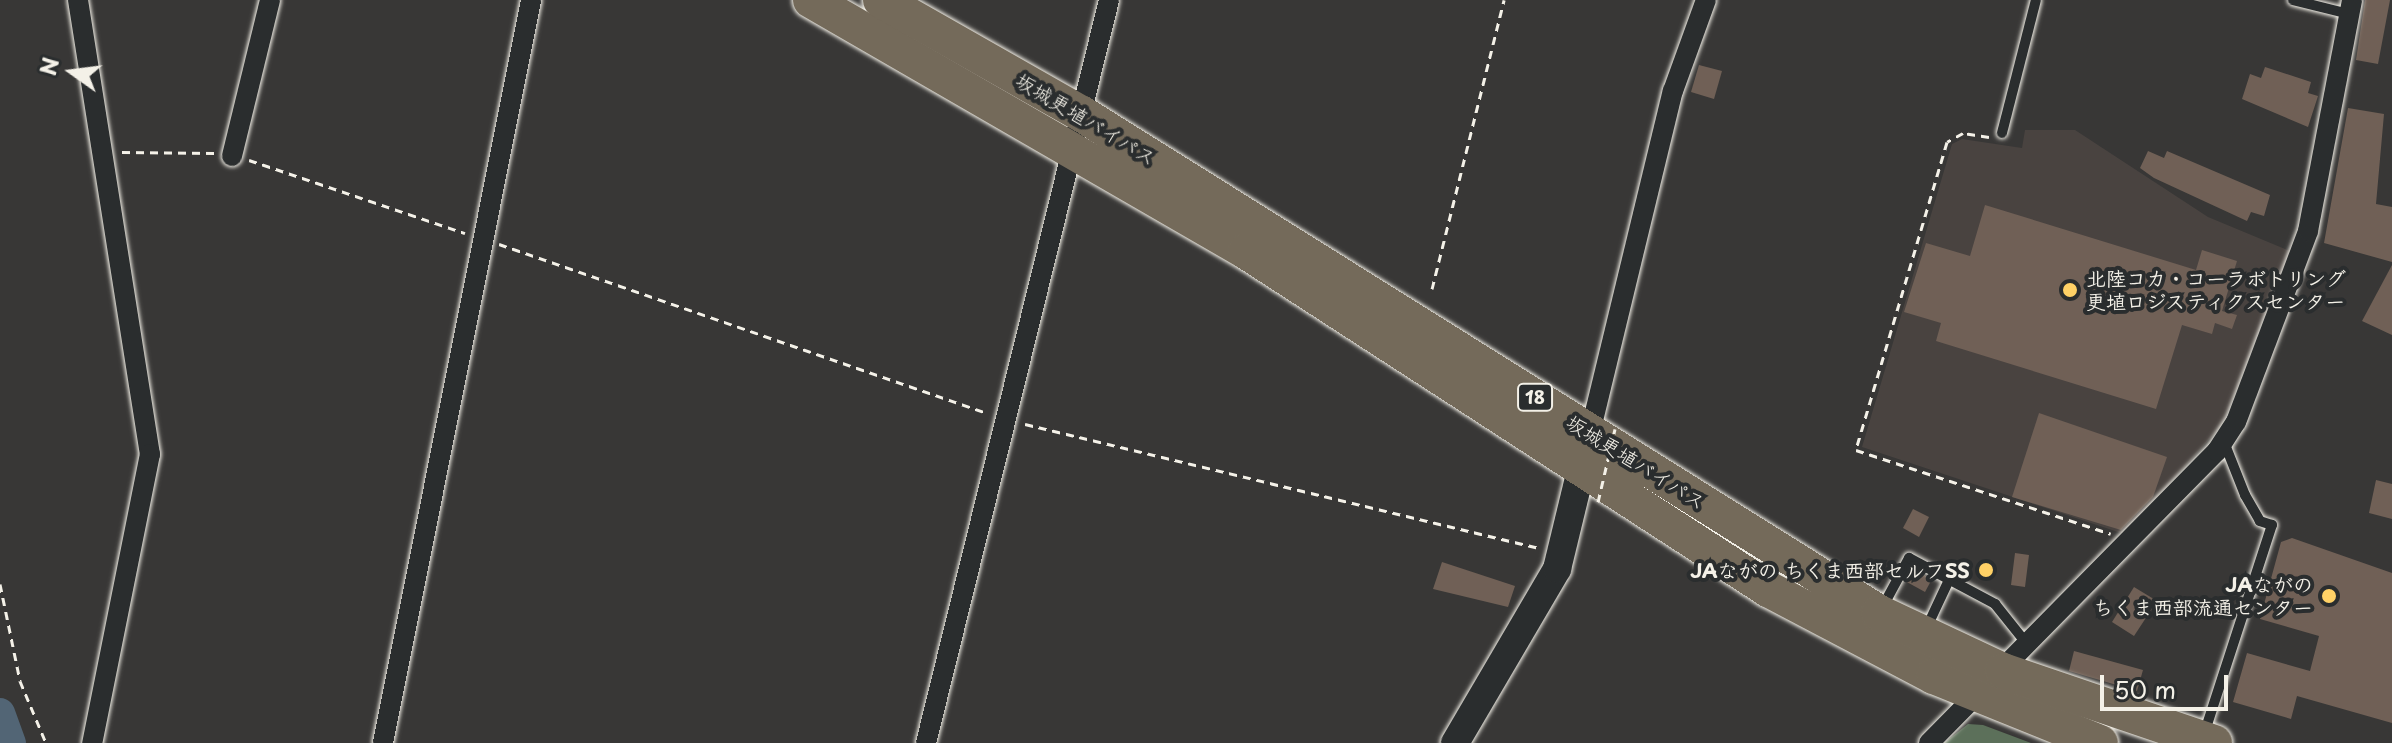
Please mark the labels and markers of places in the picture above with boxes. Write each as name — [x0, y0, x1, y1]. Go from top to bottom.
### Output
place label: 北陸コカ・コーラボトリング 更埴ロジスティクスセンター — [2086, 266, 2346, 313]
marker: 北陸コカ・コーラボトリング 更埴ロジスティクスセンター — [2061, 281, 2079, 299]
place label: JAながの ちくま西部セルフSS — [1691, 558, 1970, 582]
marker: JAながの ちくま西部セルフSS — [1977, 561, 1995, 579]
place label: JAながの ちくま西部流通センター — [2093, 572, 2313, 619]
marker: JAながの ちくま西部流通センター — [2320, 587, 2338, 605]

